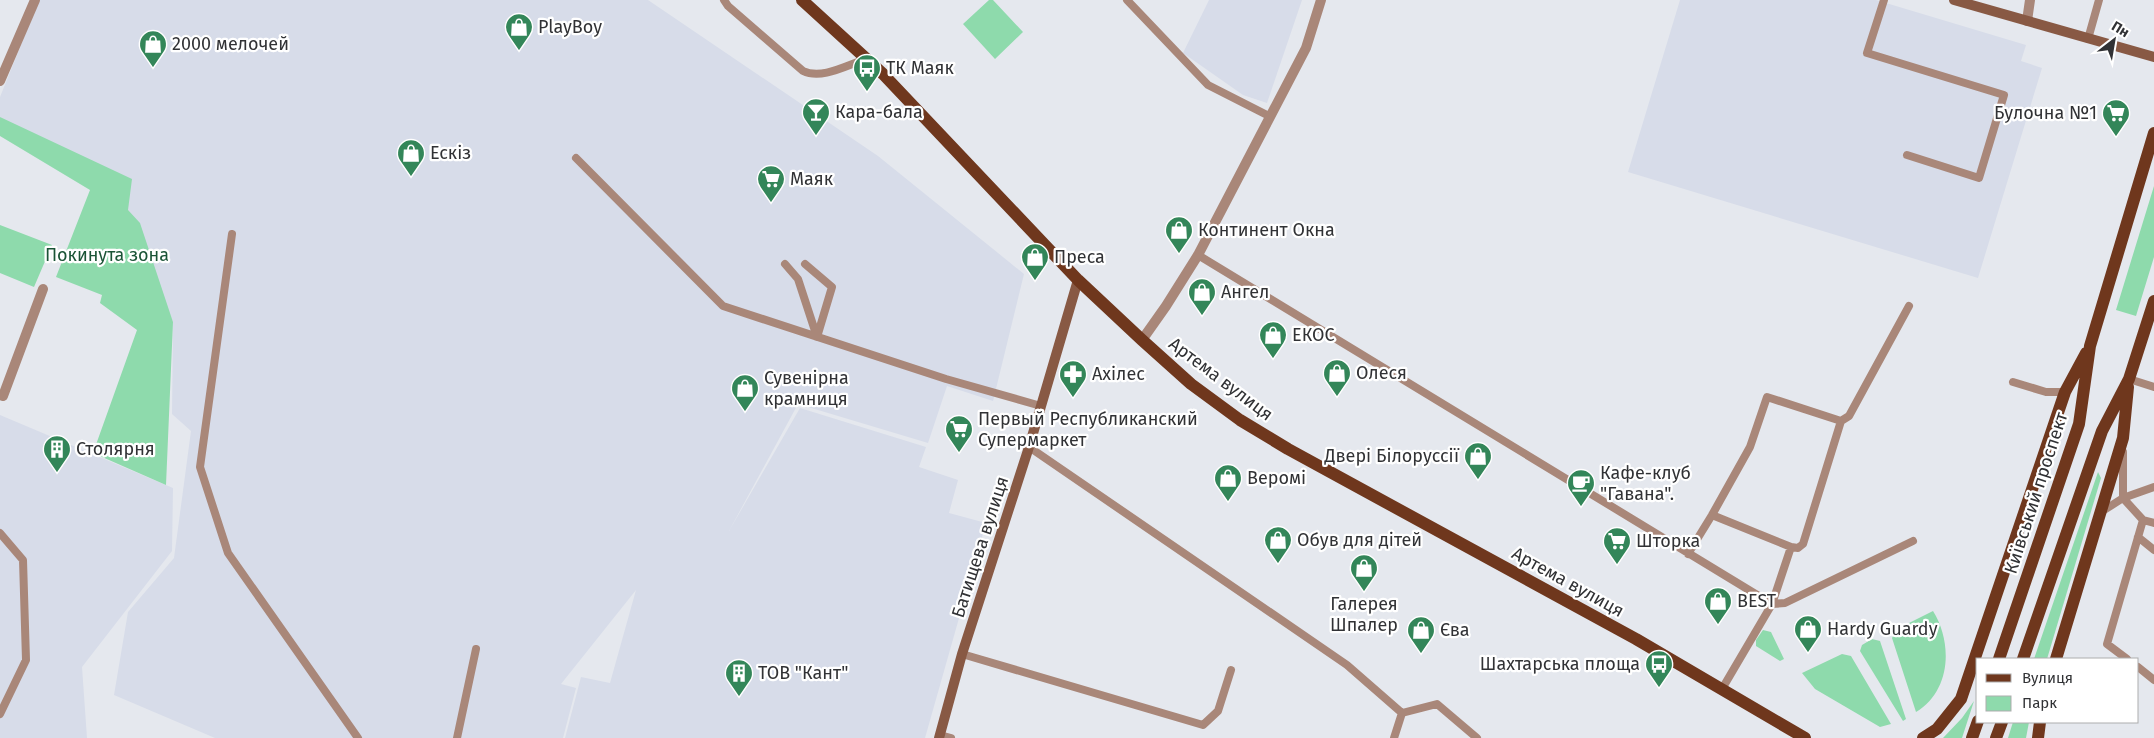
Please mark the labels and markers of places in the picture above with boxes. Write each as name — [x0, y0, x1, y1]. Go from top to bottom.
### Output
shop icon: PlayBoy — [504, 12, 534, 51]
place label: PlayBoy — [538, 16, 602, 38]
shop icon: 2000 мелочей — [138, 29, 168, 68]
place label: 2000 мелочей — [172, 33, 289, 55]
bus stop icon: ТК Маяк — [852, 53, 882, 92]
place label: ТК Маяк — [886, 57, 954, 79]
bar icon: Кара-бала — [801, 97, 831, 136]
supermarket icon: Булочна №1 — [2101, 98, 2131, 137]
place label: Кара-бала — [835, 101, 923, 123]
place label: Булочна №1 — [1994, 102, 2097, 124]
shop icon: Ескіз — [396, 138, 426, 177]
place label: Ескіз — [430, 142, 471, 164]
supermarket icon: Маяк — [756, 164, 786, 203]
place label: Маяк — [790, 168, 834, 190]
shop icon: Континент Окна — [1164, 215, 1194, 254]
place label: Континент Окна — [1198, 219, 1335, 241]
shop icon: Преса — [1020, 242, 1050, 281]
place label: Преса — [1054, 246, 1105, 268]
shop icon: Ангел — [1187, 277, 1217, 316]
place label: Ангел — [1221, 281, 1269, 303]
shop icon: ЕКОС — [1258, 320, 1288, 359]
place label: ЕКОС — [1292, 324, 1335, 346]
shop icon: Олеся — [1322, 358, 1352, 397]
pharmacy icon: Ахілес — [1058, 359, 1088, 398]
place label: Олеся — [1356, 362, 1407, 384]
place label: Ахілес — [1092, 363, 1145, 385]
place label: Сувенірна крамниця — [764, 367, 849, 410]
shop icon: Сувенірна крамниця — [730, 373, 760, 412]
place label: Первый Республиканский Супермаркет — [978, 408, 1198, 451]
supermarket icon: Первый Республиканский Супермаркет — [944, 414, 974, 453]
building icon: Столярня — [42, 434, 72, 473]
place label: Столярня — [76, 438, 155, 460]
shop icon: Двері Білоруссії — [1463, 441, 1493, 480]
place label: Двері Білоруссії — [1324, 445, 1460, 467]
place label: Кафе-клуб "Гавана". — [1600, 462, 1691, 505]
shop icon: Веромі — [1213, 463, 1243, 502]
place label: Веромі — [1247, 467, 1306, 489]
cafe icon: Кафе-клуб "Гавана". — [1566, 468, 1596, 507]
shop icon: Обув для дітей — [1263, 525, 1293, 564]
supermarket icon: Шторка — [1602, 526, 1632, 565]
place label: Обув для дітей — [1297, 529, 1422, 551]
place label: Шторка — [1636, 530, 1700, 552]
shop icon: Галерея Шпалер — [1349, 553, 1379, 592]
shop icon: BEST — [1703, 586, 1733, 625]
place label: BEST — [1737, 590, 1777, 612]
place label: Галерея Шпалер — [1330, 593, 1398, 636]
shop icon: Hardy Guardy — [1793, 614, 1823, 653]
shop icon: Єва — [1406, 615, 1436, 654]
place label: Hardy Guardy — [1827, 618, 1938, 640]
place label: Єва — [1440, 619, 1470, 641]
bus stop icon: Шахтарська площа — [1644, 649, 1674, 688]
place label: Шахтарська площа — [1480, 653, 1640, 675]
building icon: ТОВ "Кант" — [724, 658, 754, 697]
place label: ТОВ "Кант" — [758, 662, 848, 684]

